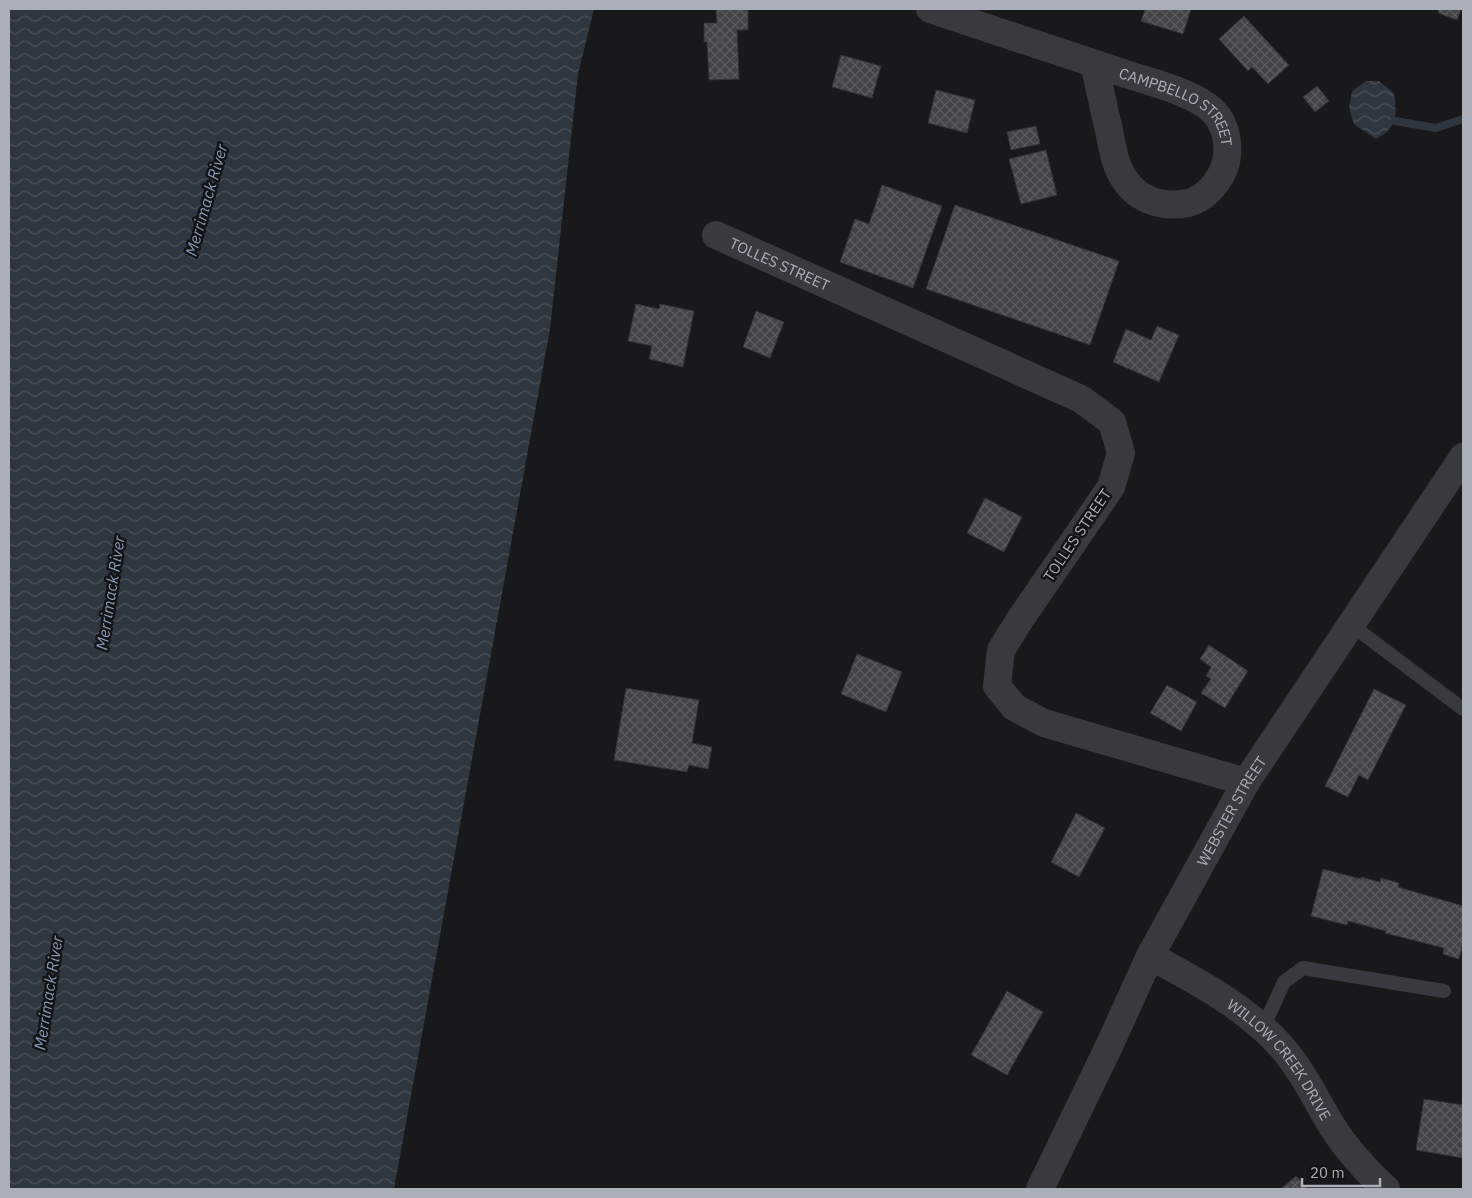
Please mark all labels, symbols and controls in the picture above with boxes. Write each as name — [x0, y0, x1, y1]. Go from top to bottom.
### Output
street label: CAMPBELLO STREET — [1117, 63, 1237, 147]
water label: Merrimack River — [181, 141, 232, 258]
street label: TOLLES STREET — [727, 233, 833, 295]
street label: TOLLES STREET — [1039, 485, 1115, 585]
water label: Merrimack River — [91, 533, 129, 651]
street label: WEBSTER STREET — [1192, 752, 1271, 869]
water label: Merrimack River — [29, 933, 67, 1051]
street label: WILLOW CREEK DRIVE — [1224, 994, 1336, 1124]
scale bar — [1302, 1156, 1380, 1188]
text: 20 m — [1310, 1163, 1345, 1182]

